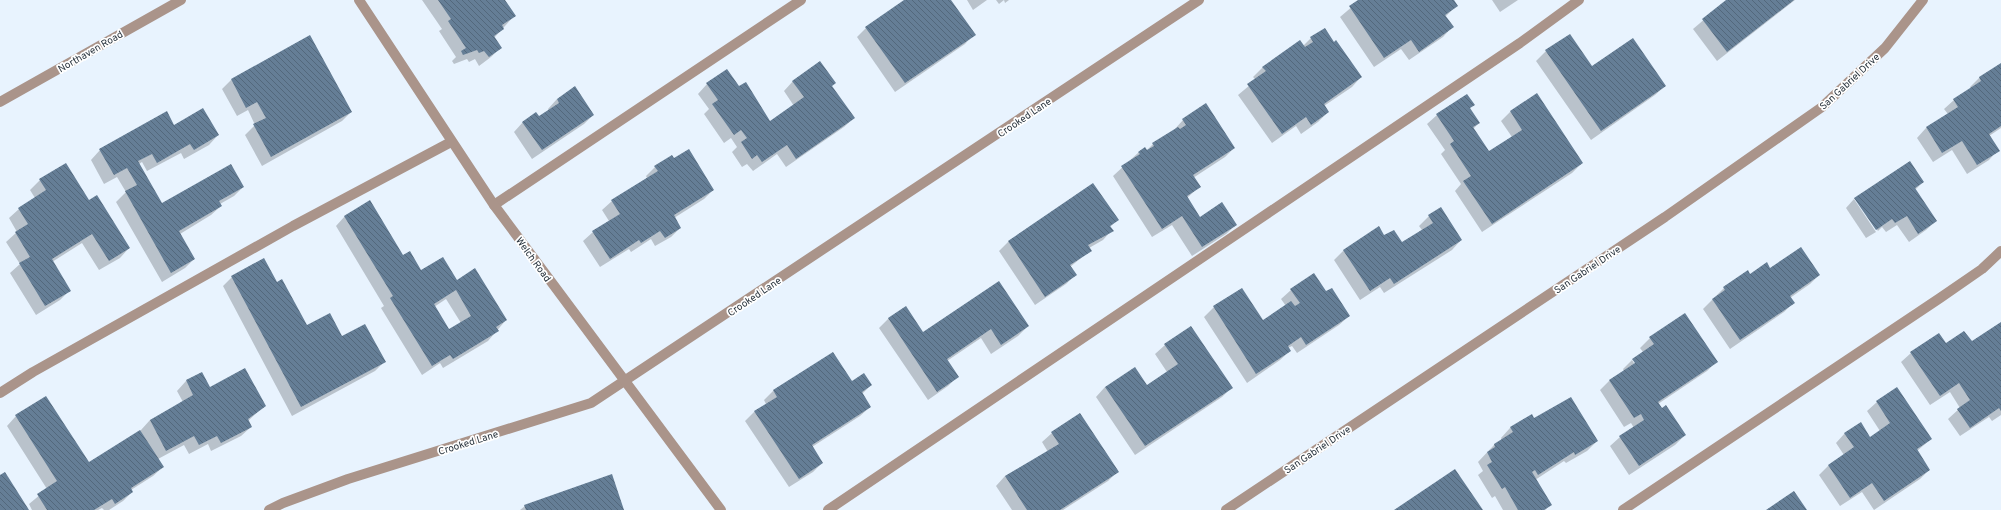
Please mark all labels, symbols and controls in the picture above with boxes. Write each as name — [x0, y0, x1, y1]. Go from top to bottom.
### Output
street label: Northaven Road — [56, 28, 126, 76]
street label: San Gabriel Drive — [1817, 51, 1883, 113]
street label: Crooked Lane — [995, 95, 1054, 141]
street label: Welch Road — [512, 235, 553, 285]
street label: San Gabriel Drive — [1552, 243, 1624, 297]
street label: Crooked Lane — [725, 274, 784, 320]
street label: San Gabriel Drive — [1282, 423, 1354, 477]
street label: Crooked Lane — [437, 428, 500, 459]

